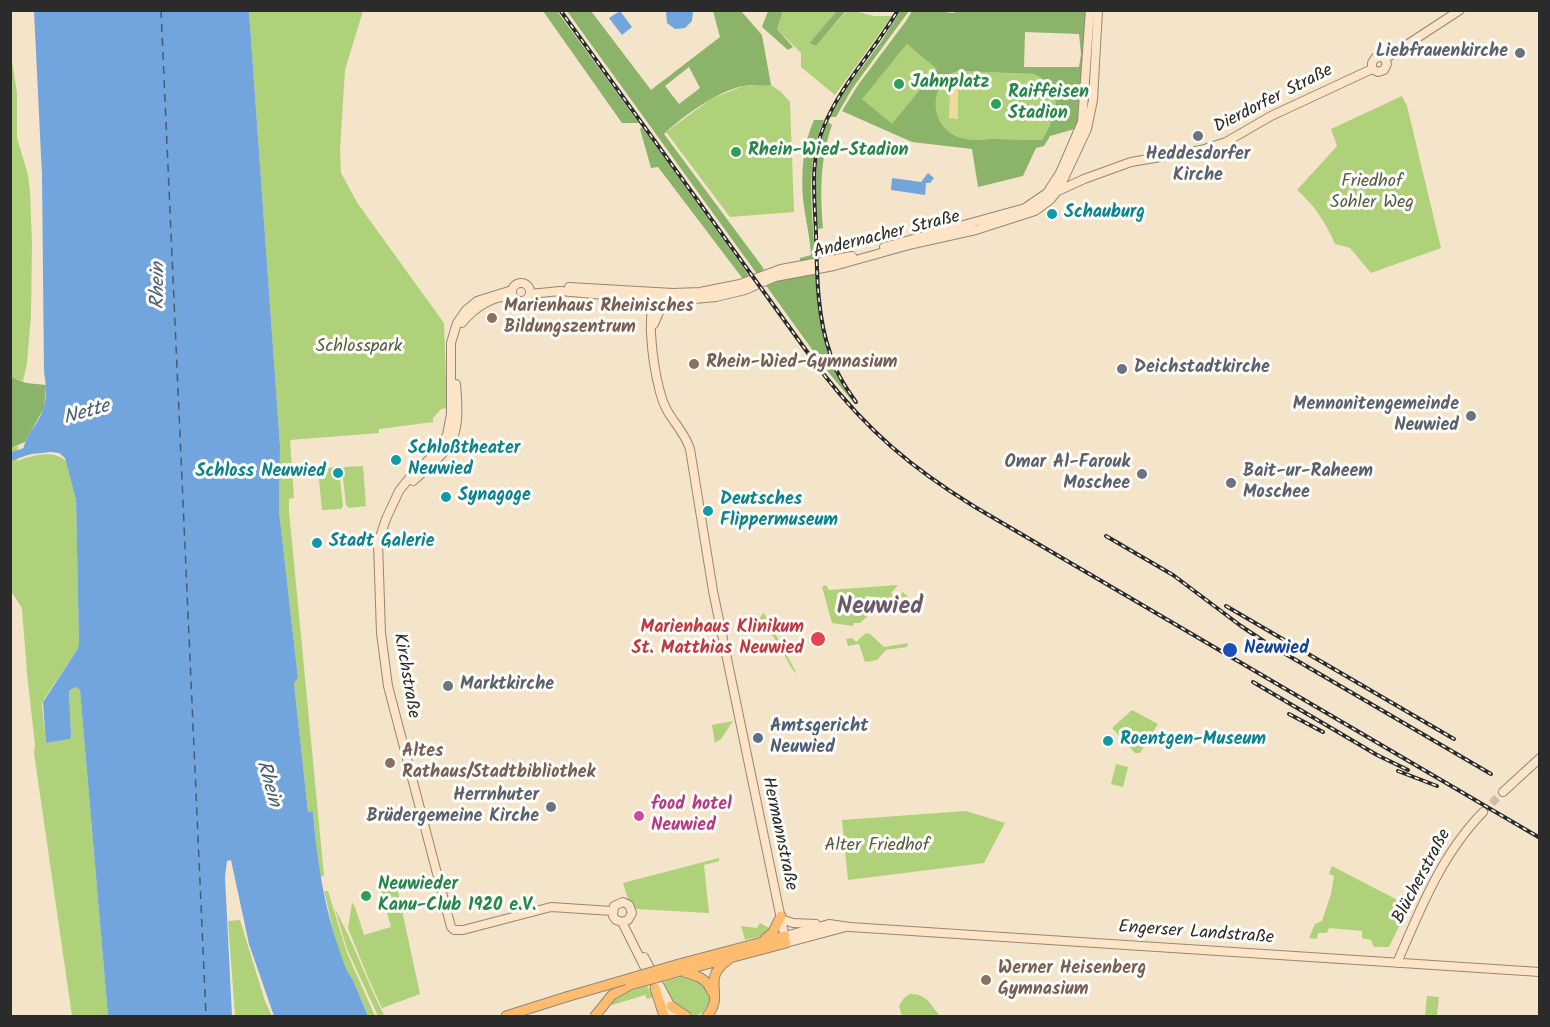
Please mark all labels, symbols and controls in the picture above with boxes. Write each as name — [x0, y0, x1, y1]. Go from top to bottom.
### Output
place label: Liebfrauenkirche — [1376, 42, 1508, 64]
marker: Liebfrauenkirche — [1513, 46, 1527, 60]
street label: Dierdorfer Straße — [1211, 61, 1337, 139]
place label: Jahnplatz — [911, 73, 989, 95]
marker: Jahnplatz — [892, 77, 906, 91]
place label: Raiffeisen Stadion — [1008, 83, 1089, 125]
marker: Raiffeisen Stadion — [989, 97, 1003, 111]
marker: Heddesdorfer Kirche — [1191, 129, 1205, 143]
place label: Rhein-Wied-Stadion — [748, 141, 909, 163]
marker: Rhein-Wied-Stadion — [729, 145, 743, 159]
place label: Heddesdorfer Kirche — [1146, 145, 1250, 188]
park label: Friedhof Sohler Weg — [1330, 172, 1414, 214]
place label: Schauburg — [1064, 203, 1145, 225]
street label: Andernacher Straße — [812, 207, 962, 265]
marker: Schauburg — [1045, 207, 1059, 221]
water label: Rhein — [148, 262, 172, 310]
place label: Marienhaus Rheinisches Bildungszentrum — [504, 297, 694, 340]
marker: Marienhaus Rheinisches Bildungszentrum — [485, 311, 499, 325]
park label: Schlosspark — [316, 337, 402, 359]
place label: Rhein-Wied-Gymnasium — [706, 353, 897, 375]
marker: Rhein-Wied-Gymnasium — [687, 357, 701, 371]
place label: Deichstadtkirche — [1134, 358, 1270, 380]
marker: Deichstadtkirche — [1115, 362, 1129, 376]
place label: Mennonitengemeinde Neuwied — [1293, 395, 1459, 438]
water label: Nette — [61, 396, 113, 432]
marker: Mennonitengemeinde Neuwied — [1464, 409, 1478, 423]
place label: Schloßtheater Neuwied — [408, 439, 520, 482]
marker: Schloßtheater Neuwied — [389, 453, 403, 467]
place label: Omar Al-Farouk Moschee — [1005, 453, 1130, 496]
place label: Schloss Neuwied — [196, 462, 326, 484]
place label: Bait-ur-Raheem Moschee — [1243, 462, 1373, 504]
marker: Schloss Neuwied — [331, 466, 345, 480]
marker: Omar Al-Farouk Moschee — [1135, 467, 1149, 481]
marker: Bait-ur-Raheem Moschee — [1224, 476, 1238, 490]
place label: Synagoge — [458, 486, 531, 508]
marker: Synagoge — [439, 490, 453, 504]
place label: Deutsches Flippermuseum — [720, 490, 838, 532]
marker: Deutsches Flippermuseum — [701, 504, 715, 518]
place label: Stadt Galerie — [329, 532, 434, 554]
marker: Stadt Galerie — [310, 536, 324, 550]
district label: Neuwied — [837, 595, 923, 623]
place label: Marienhaus Klinikum St. Matthias Neuwied — [632, 618, 804, 660]
marker: Marienhaus Klinikum St. Matthias Neuwied — [809, 630, 827, 648]
street label: Kirchstraße — [387, 632, 423, 720]
place label: Neuwied — [1244, 639, 1309, 661]
marker: Neuwied — [1221, 641, 1239, 659]
place label: Marktkirche — [460, 675, 554, 697]
marker: Marktkirche — [441, 679, 455, 693]
place label: Amtsgericht Neuwied — [770, 717, 868, 760]
place label: Roentgen-Museum — [1120, 730, 1266, 752]
marker: Amtsgericht Neuwied — [751, 731, 765, 745]
marker: Roentgen-Museum — [1101, 734, 1115, 748]
place label: Altes Rathaus/Stadtbibliothek — [402, 742, 595, 784]
marker: Altes Rathaus/Stadtbibliothek — [383, 756, 397, 770]
water label: Rhein — [249, 758, 285, 810]
street label: Hermannstraße — [755, 775, 801, 893]
place label: Herrnhuter Brüdergemeine Kirche — [367, 786, 539, 828]
place label: food hotel Neuwied — [651, 795, 732, 838]
marker: Herrnhuter Brüdergemeine Kirche — [544, 800, 558, 814]
marker: food hotel Neuwied — [632, 809, 646, 823]
street label: Blücherstraße — [1389, 826, 1457, 928]
park label: Alter Friedhof — [825, 836, 929, 858]
place label: Neuwieder Kanu-Club 1920 e.V. — [378, 875, 536, 918]
marker: Neuwieder Kanu-Club 1920 e.V. — [359, 889, 373, 903]
street label: Engerser Landstraße — [1117, 918, 1275, 950]
place label: Werner Heisenberg Gymnasium — [998, 959, 1146, 1002]
marker: Werner Heisenberg Gymnasium — [979, 973, 993, 987]

